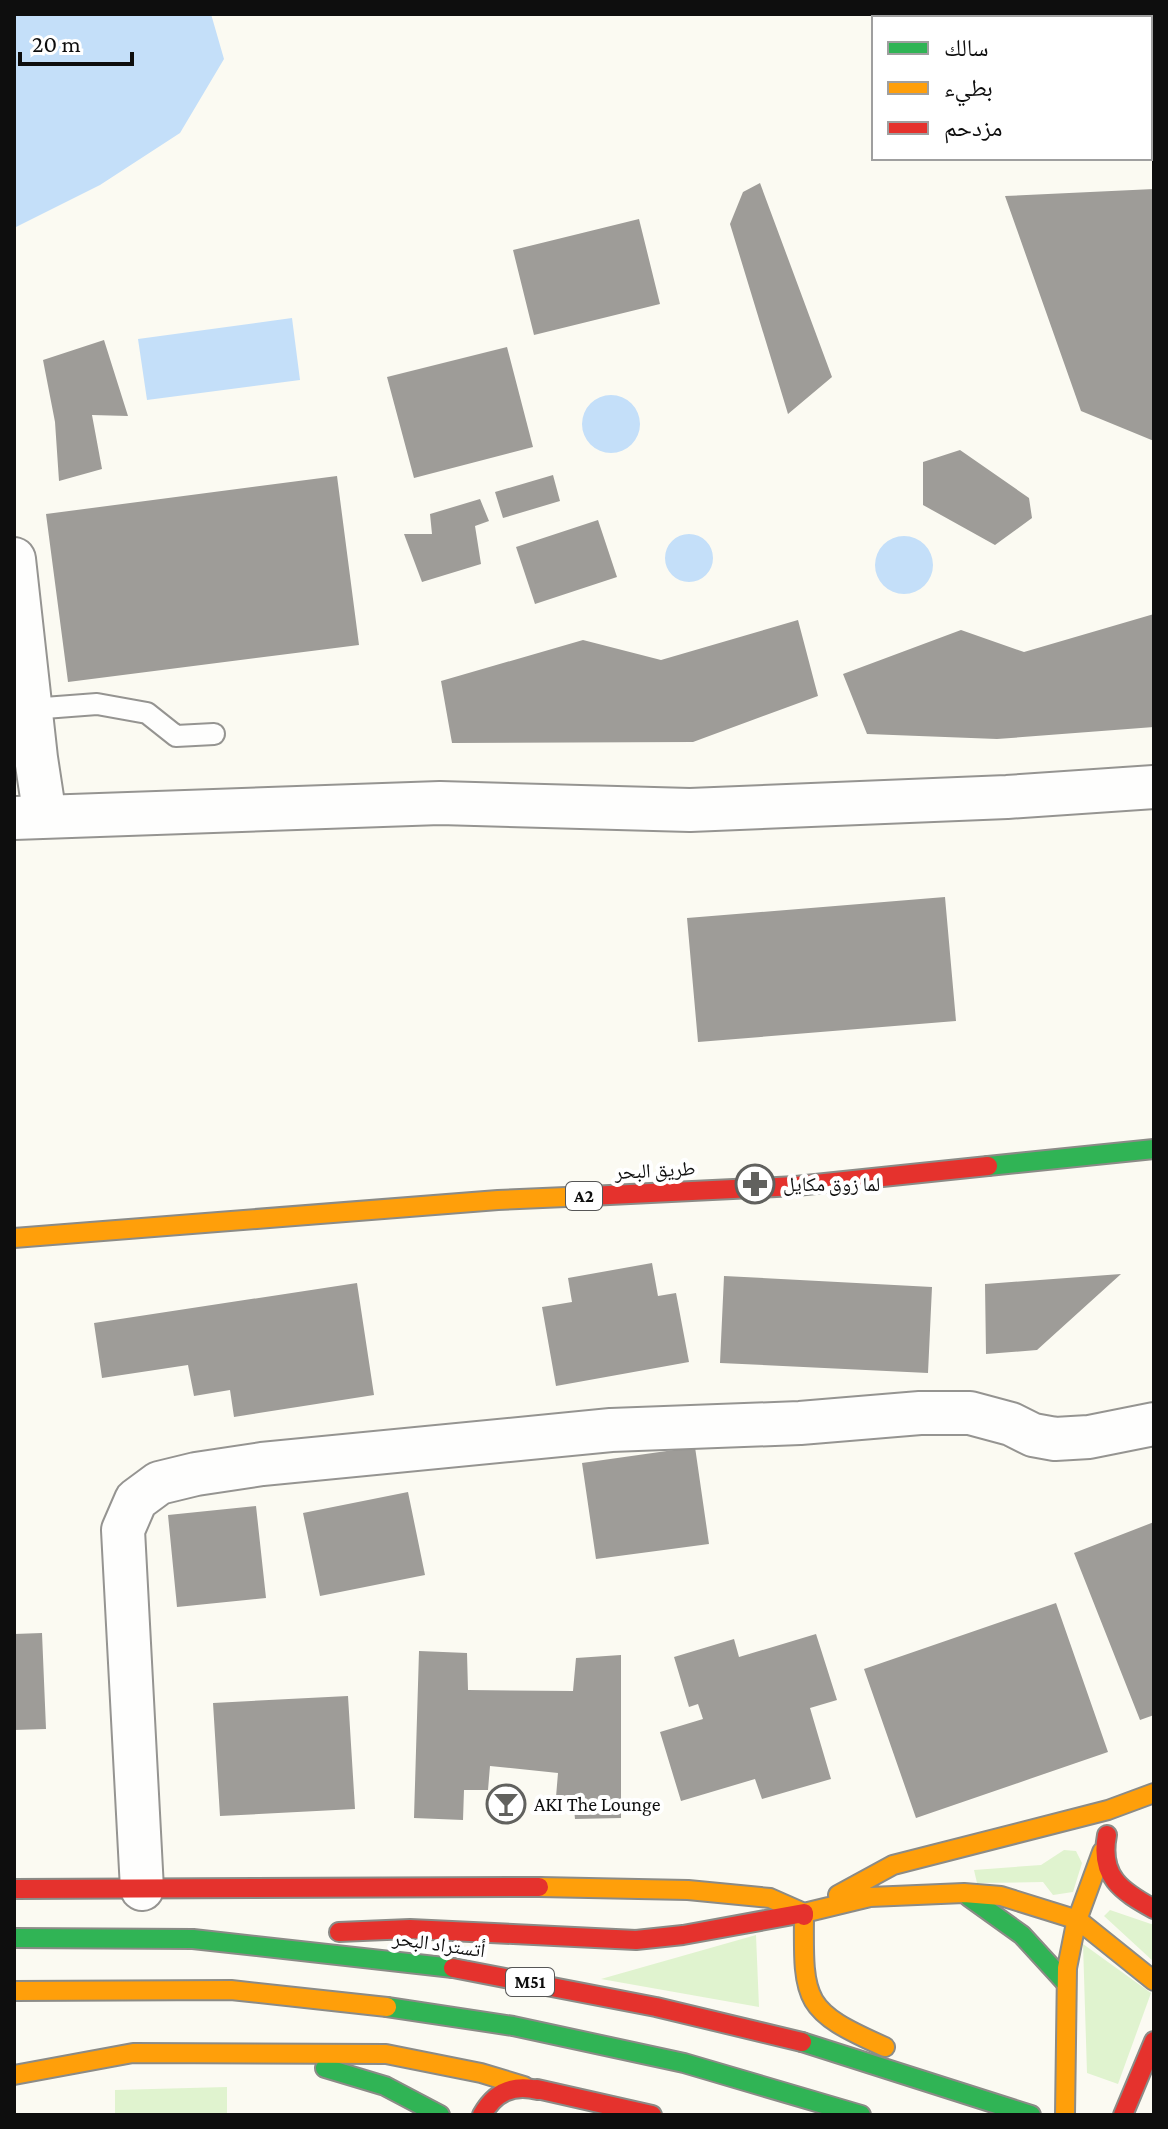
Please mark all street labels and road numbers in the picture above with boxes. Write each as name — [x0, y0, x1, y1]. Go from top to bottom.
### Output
street label: طريق البحر — [613, 1157, 696, 1184]
road number: A2 — [566, 1182, 602, 1210]
street label: أتستراد البحر — [390, 1926, 487, 1962]
road number: M51 — [506, 1968, 554, 1996]

